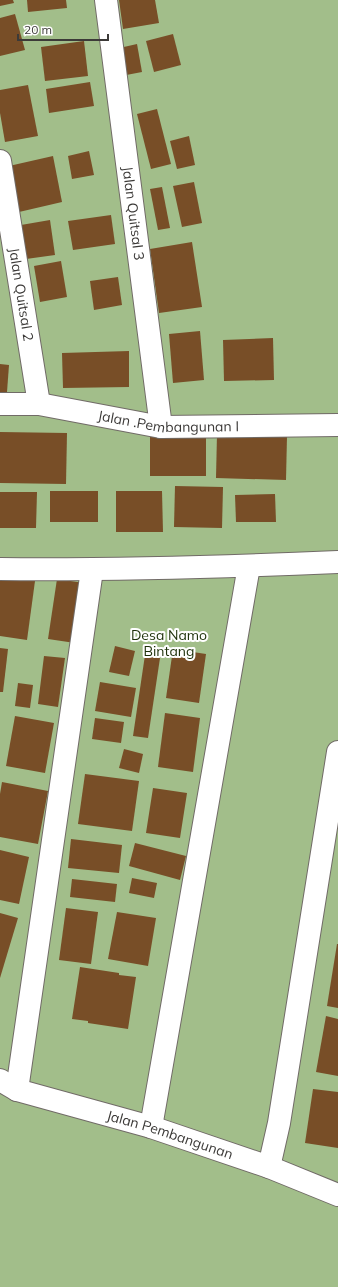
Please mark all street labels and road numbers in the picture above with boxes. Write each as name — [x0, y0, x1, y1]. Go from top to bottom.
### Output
street label: Jalan Quitsal 3 — [119, 165, 148, 261]
street label: Jalan Quitsal 2 — [5, 246, 38, 342]
street label: Jalan .Pembangunan I — [96, 406, 239, 437]
street label: Jalan Pembangunan — [105, 1106, 235, 1163]

